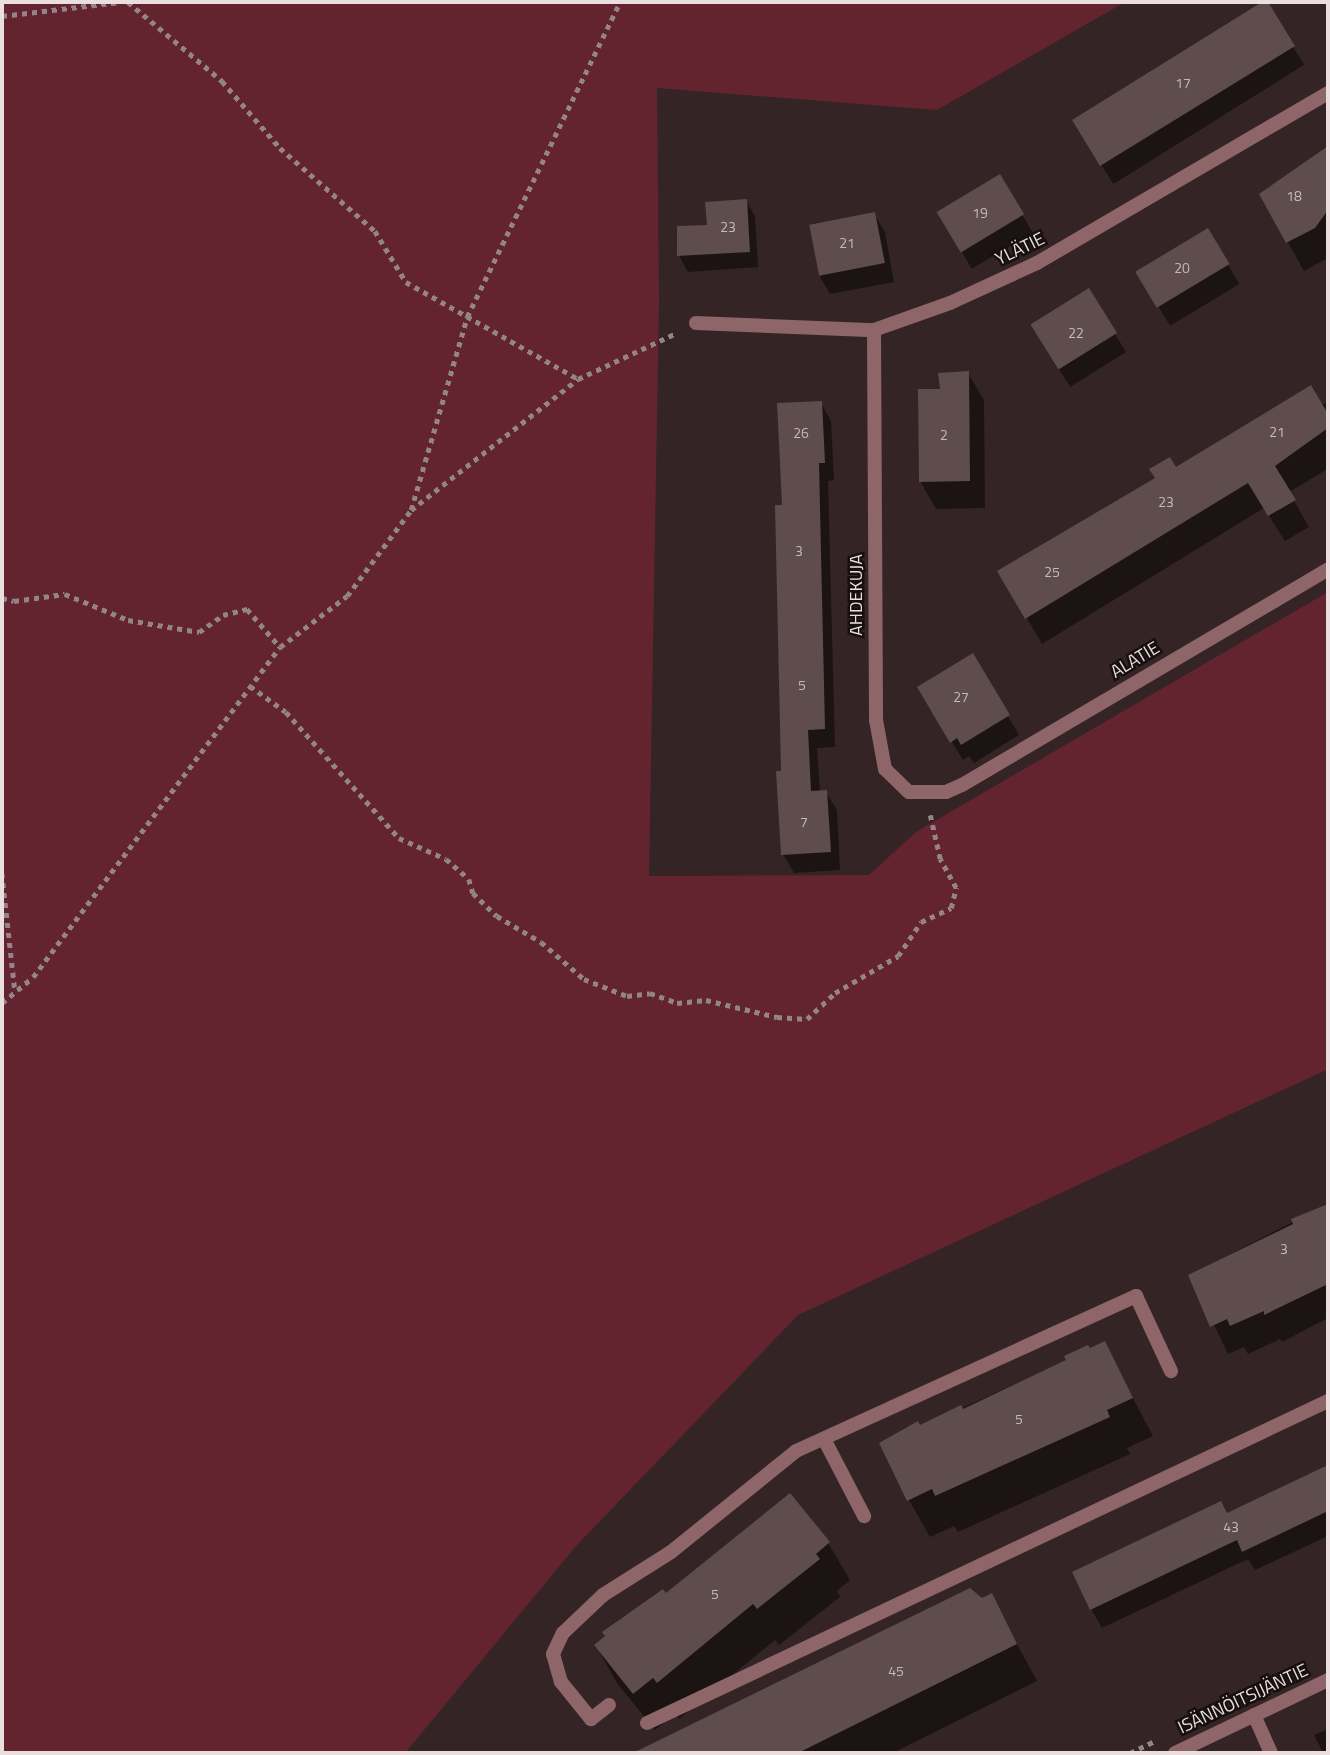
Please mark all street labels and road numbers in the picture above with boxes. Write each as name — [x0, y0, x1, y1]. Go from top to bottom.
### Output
street label: YLÄTIE — [992, 228, 1048, 270]
street label: AHDEKUJA — [845, 554, 867, 636]
street label: ALATIE — [1107, 637, 1163, 683]
street label: ISÄNNÖITSIJÄNTIE — [1175, 1659, 1311, 1739]

